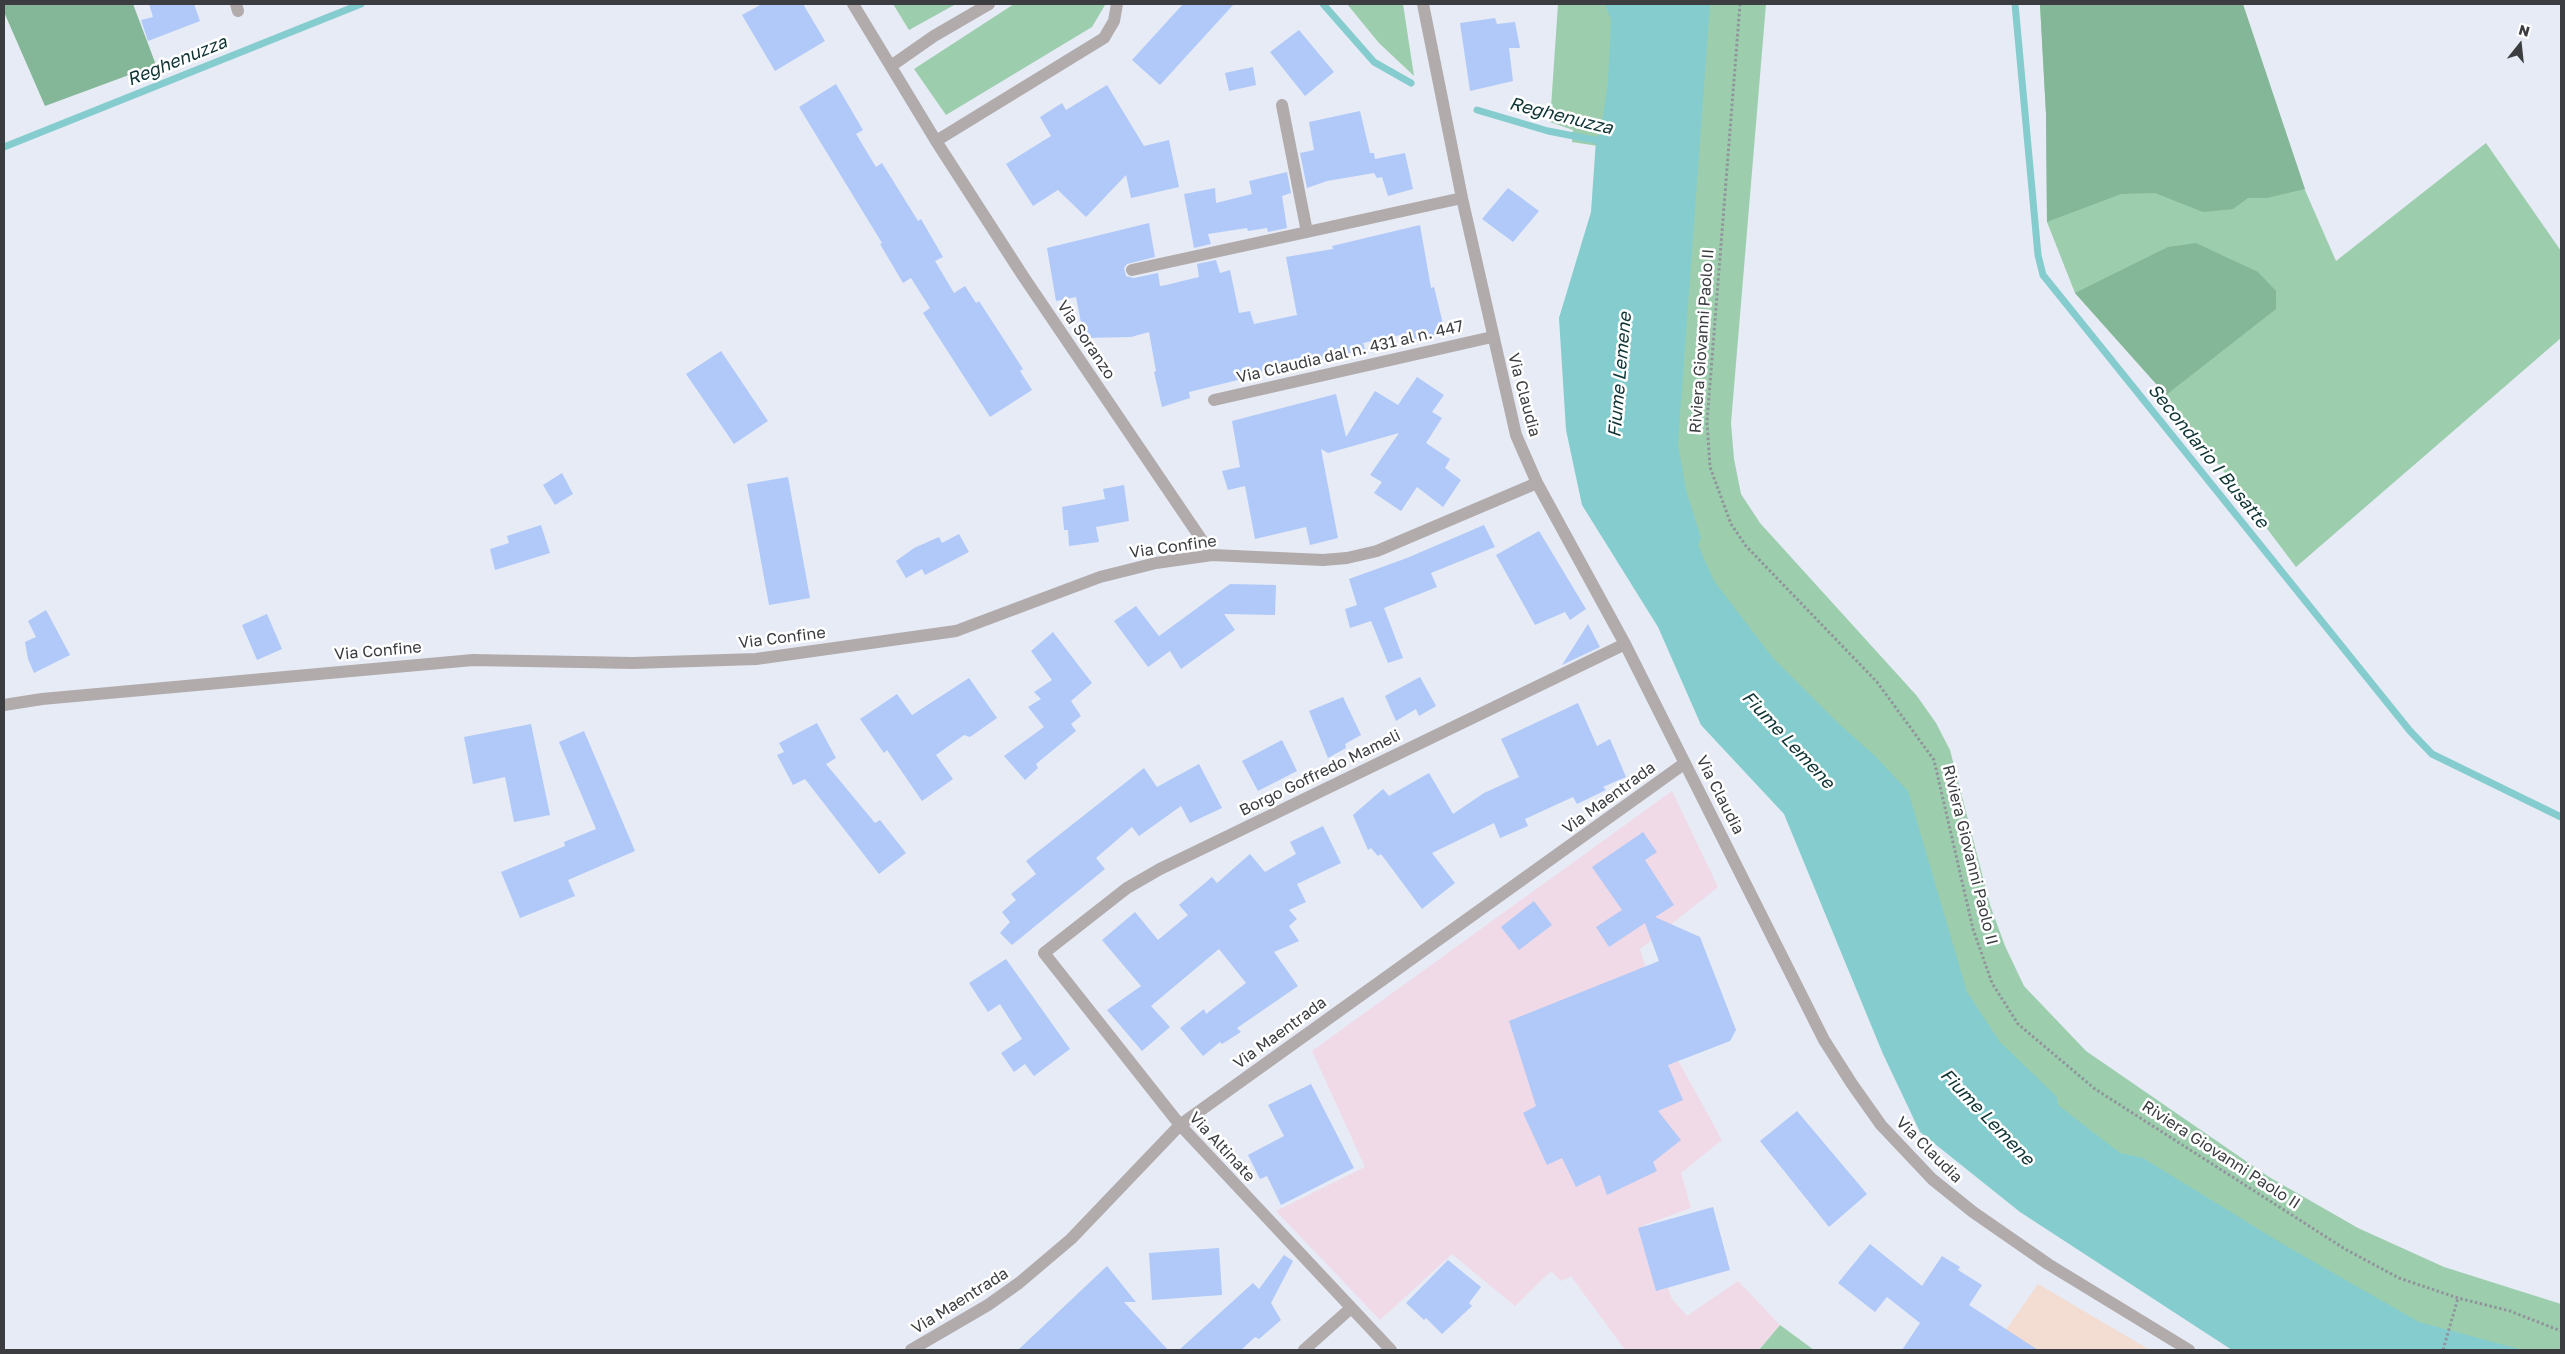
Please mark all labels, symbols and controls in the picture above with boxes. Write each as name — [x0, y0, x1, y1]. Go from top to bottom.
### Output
north arrow — [2495, 20, 2545, 70]
text: N — [2517, 20, 2532, 40]
water label: Reghenuzza — [124, 31, 230, 91]
water label: Reghenuzza — [1507, 93, 1615, 139]
street label: Riviera Giovanni Paolo II — [1686, 248, 1718, 434]
street label: Via Soranzo — [1053, 297, 1119, 383]
water label: Fiume Lemene — [1604, 311, 1636, 439]
street label: Via Claudia dal n. 431 al n. 447 — [1235, 317, 1465, 387]
street label: Via Claudia — [1504, 351, 1544, 439]
water label: Secondario I Busatte — [2143, 380, 2273, 532]
street label: Via Confine — [1128, 531, 1218, 563]
street label: Via Confine — [737, 623, 827, 653]
street label: Via Confine — [334, 638, 422, 664]
water label: Fiume Lemene — [1737, 687, 1839, 793]
street label: Borgo Goffredo Mameli — [1236, 726, 1404, 820]
street label: Via Claudia — [1692, 752, 1748, 838]
street label: Via Maentrada — [1559, 758, 1659, 838]
street label: Riviera Giovanni Paolo II — [1938, 763, 2002, 947]
street label: Via Maentrada — [1230, 993, 1330, 1073]
water label: Fiume Lemene — [1936, 1064, 2038, 1170]
street label: Riviera Giovanni Paolo II — [2138, 1097, 2304, 1213]
street label: Via Altinate — [1185, 1108, 1259, 1186]
street label: Via Claudia — [1892, 1113, 1966, 1187]
street label: Via Maentrada — [908, 1264, 1012, 1338]

